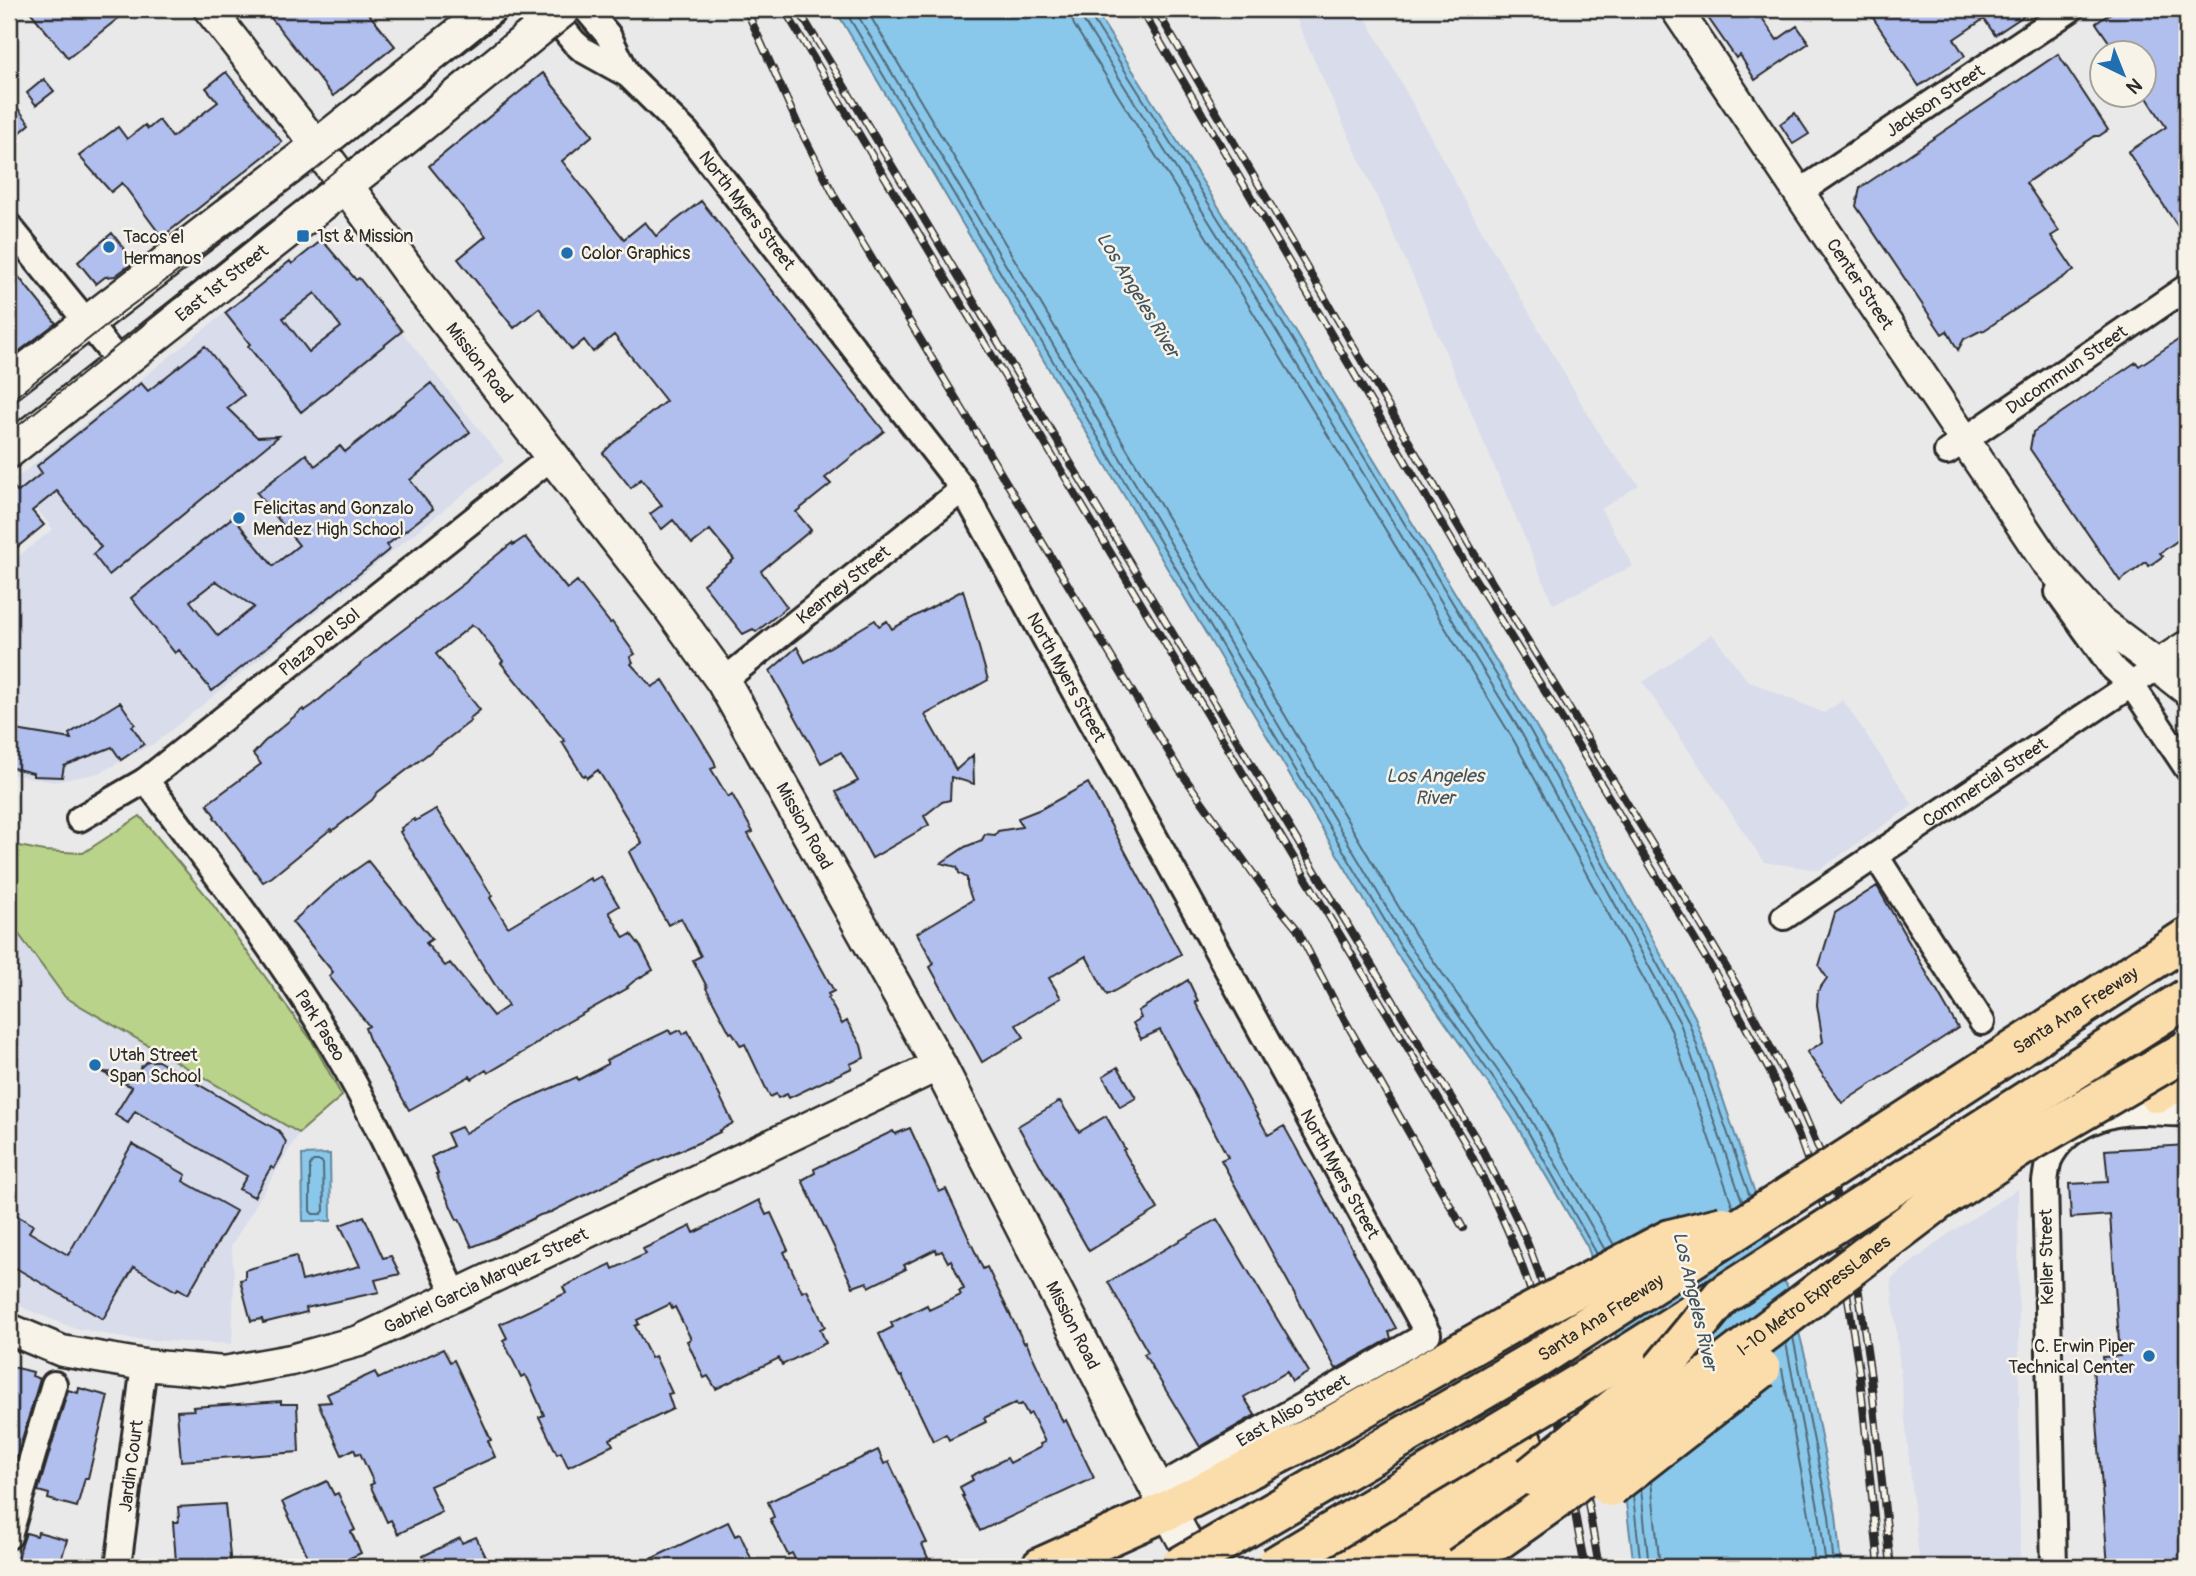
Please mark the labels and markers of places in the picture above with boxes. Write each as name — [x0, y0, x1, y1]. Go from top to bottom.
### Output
place label: 1st & Mission — [317, 225, 414, 248]
place label: Tacos el Hermanos — [123, 226, 201, 270]
marker: 1st & Mission — [295, 228, 311, 244]
marker: Tacos el Hermanos — [101, 239, 117, 255]
place label: Color Graphics — [581, 242, 690, 265]
marker: Color Graphics — [559, 245, 575, 261]
place label: Felicitas and Gonzalo Mendez High School — [253, 497, 414, 541]
marker: Felicitas and Gonzalo Mendez High School — [231, 510, 247, 526]
place label: Utah Street Span School — [109, 1044, 202, 1088]
marker: Utah Street Span School — [87, 1057, 103, 1073]
place label: C. Erwin Piper Technical Center — [2008, 1335, 2136, 1379]
marker: C. Erwin Piper Technical Center — [2141, 1348, 2157, 1364]

